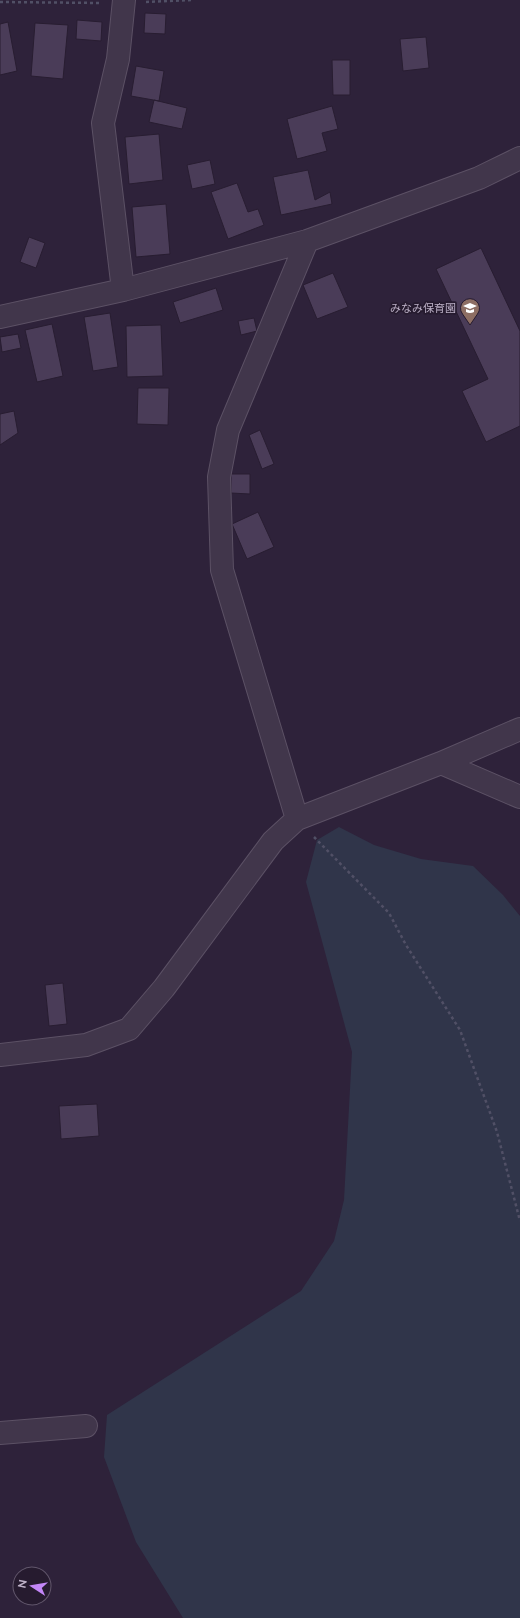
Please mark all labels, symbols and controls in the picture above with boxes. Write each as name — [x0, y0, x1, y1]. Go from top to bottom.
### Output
school or university icon: みなみ保育園 — [459, 297, 481, 325]
place label: みなみ保育園 — [390, 302, 456, 315]
north arrow — [12, 1566, 52, 1606]
text: N — [15, 1579, 30, 1589]

